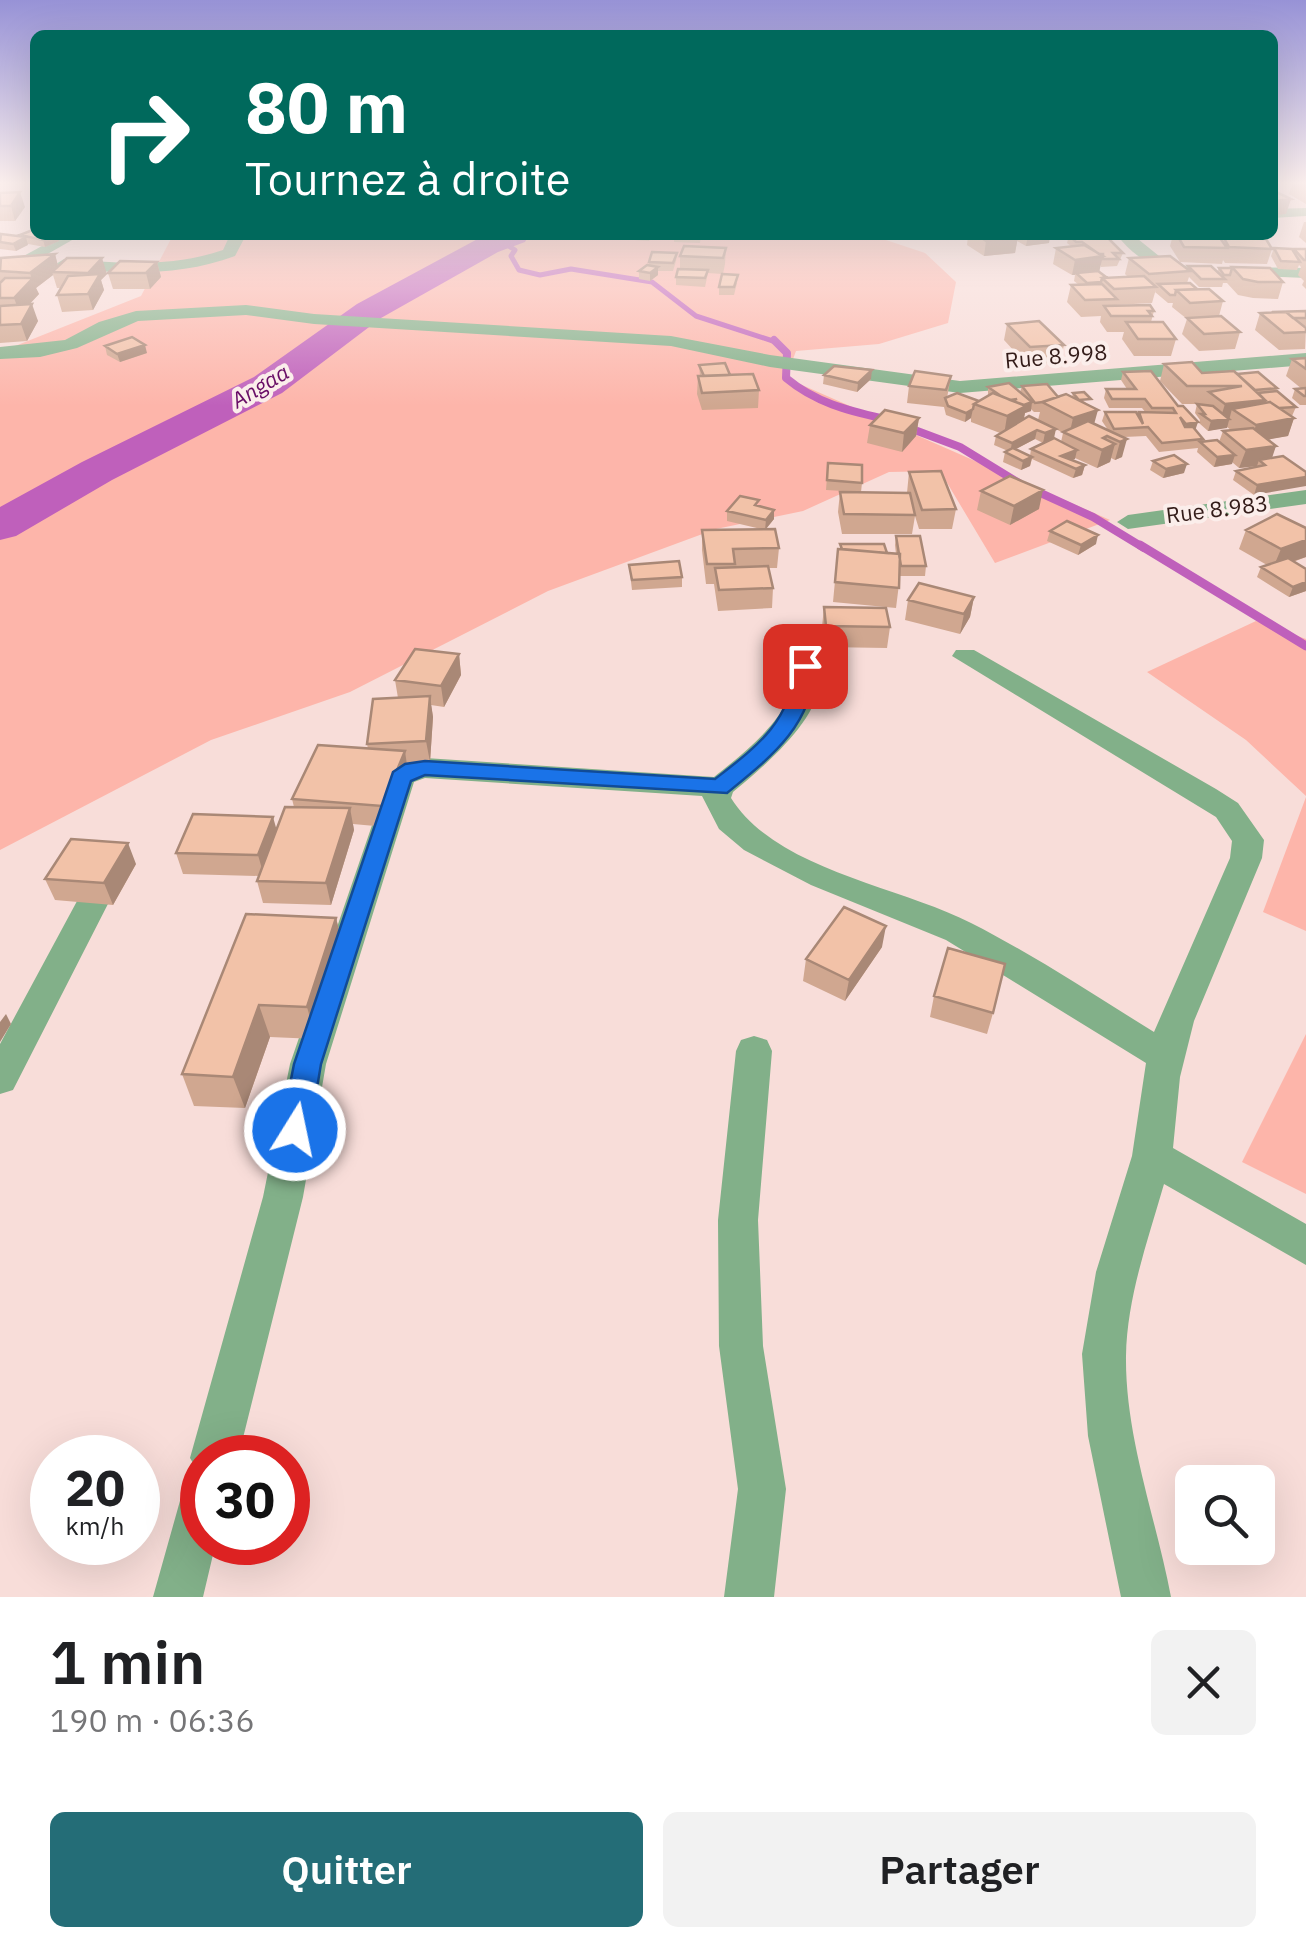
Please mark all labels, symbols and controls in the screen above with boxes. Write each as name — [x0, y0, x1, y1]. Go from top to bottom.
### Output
text: 80 m — [245, 61, 408, 152]
icon: right — [80, 70, 210, 200]
text: Tournez à droite — [245, 149, 570, 207]
street label: Rue 8.998 — [1004, 337, 1108, 374]
water label: Angaa — [224, 357, 294, 415]
street label: Rue 8.983 — [1164, 488, 1270, 529]
pin — [763, 624, 848, 709]
icon: arrive — [778, 639, 833, 694]
position arrow — [243, 1078, 347, 1182]
speed limit sign: 30 — [180, 1435, 310, 1565]
text: 20 — [65, 1455, 125, 1520]
map controls — [1175, 1465, 1275, 1565]
button: search — [1175, 1465, 1275, 1565]
text: km/h — [66, 1509, 124, 1542]
text: 1 min — [50, 1622, 205, 1701]
button: close — [1151, 1630, 1256, 1735]
text: 190 m · 06:36 — [50, 1699, 255, 1741]
button: Quitter — [50, 1812, 643, 1927]
button: Partager — [663, 1812, 1256, 1927]

